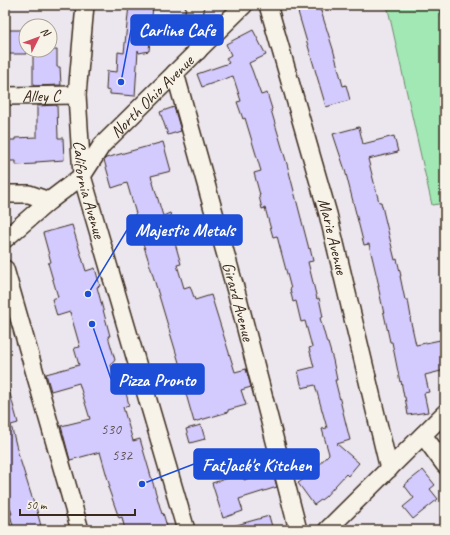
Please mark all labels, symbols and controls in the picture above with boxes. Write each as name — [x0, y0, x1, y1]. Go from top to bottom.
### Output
callout: Carline Cafe — [131, 15, 223, 45]
north arrow — [18, 18, 58, 58]
text: Carline Cafe — [139, 19, 217, 41]
text: N — [38, 24, 54, 40]
street label: North Ohio Avenue — [105, 49, 199, 142]
street label: Alley C — [22, 85, 62, 106]
street label: California Avenue — [69, 140, 111, 242]
street label: Marie Avenue — [313, 195, 353, 278]
callout: Majestic Metals — [127, 215, 242, 245]
text: Majestic Metals — [135, 219, 237, 241]
street label: Girard Avenue — [218, 260, 259, 344]
callout: Pizza Pronto — [111, 364, 204, 394]
text: Pizza Pronto — [118, 369, 197, 391]
house number: 530 — [101, 420, 122, 439]
house number: 532 — [112, 446, 133, 465]
callout: FatJack's Kitchen — [194, 449, 319, 479]
text: FatJack's Kitchen — [202, 454, 312, 476]
scale bar — [20, 491, 135, 517]
text: 50 m — [26, 497, 48, 513]

